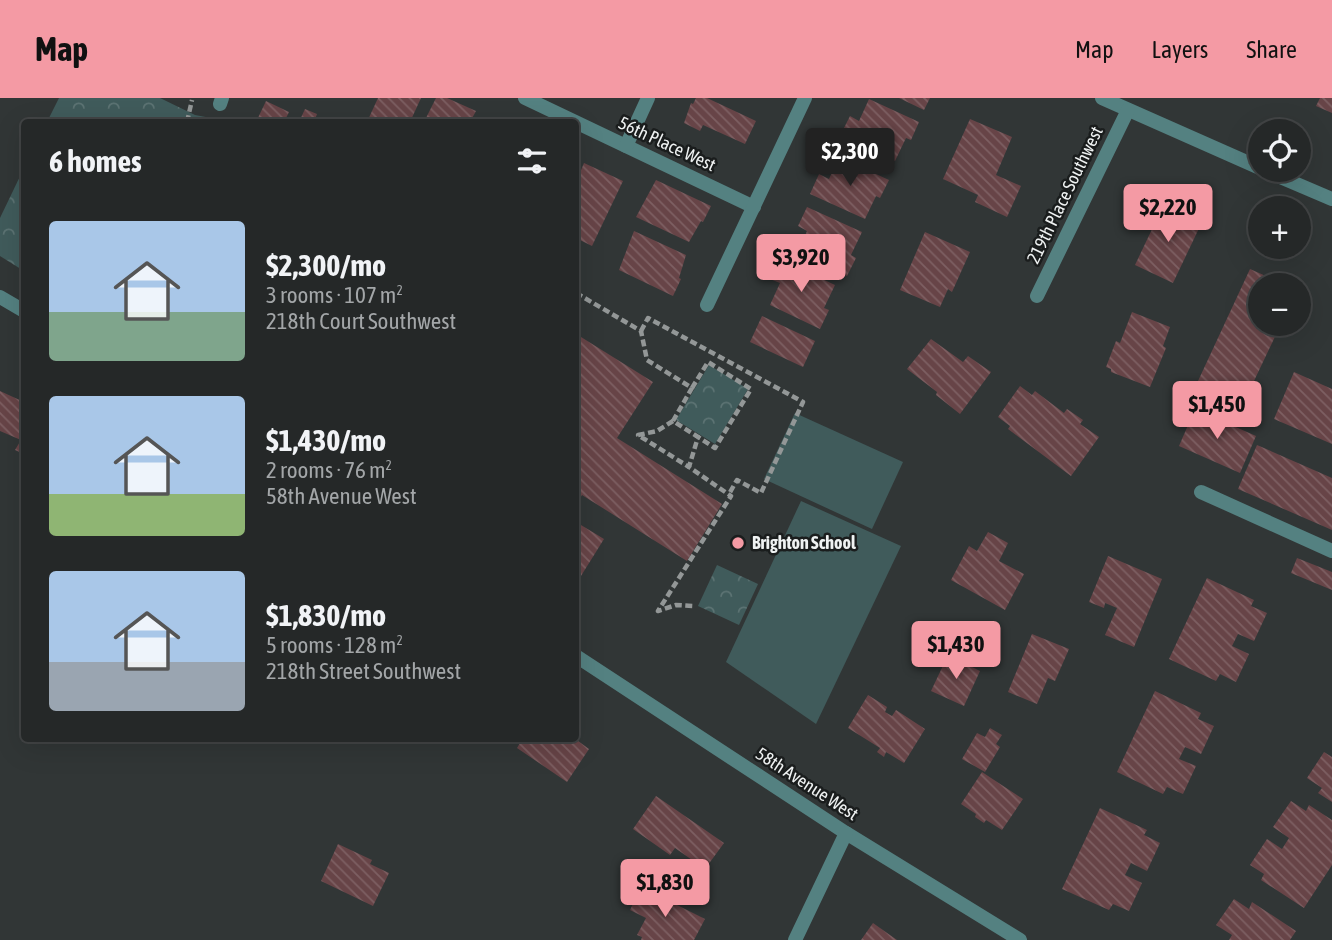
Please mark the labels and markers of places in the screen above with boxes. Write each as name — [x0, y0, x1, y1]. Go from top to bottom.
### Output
pin: $2,300 — [793, 129, 907, 188]
pin: $2,220 — [1111, 184, 1225, 244]
pin: $3,920 — [744, 234, 858, 294]
pin: $1,450 — [1160, 382, 1274, 441]
place label: Brighton School — [752, 532, 856, 553]
marker: Brighton School — [730, 535, 746, 551]
pin: $1,430 — [899, 622, 1013, 681]
pin: $1,830 — [608, 860, 722, 919]

